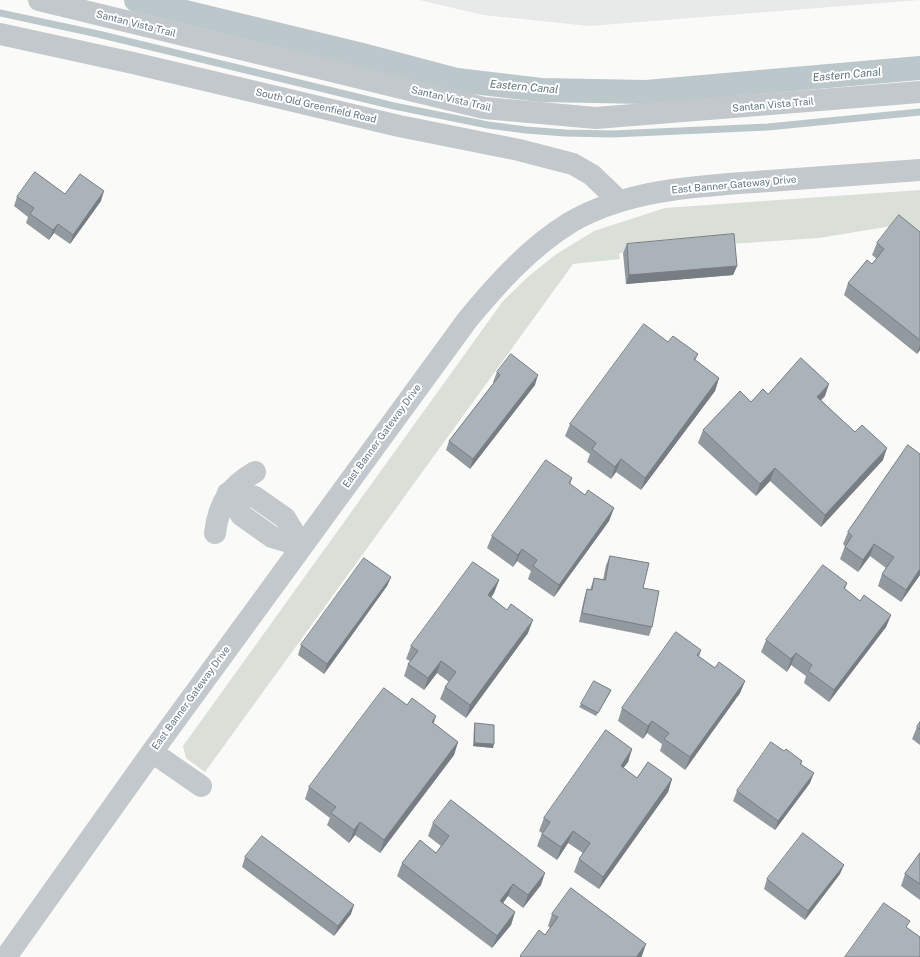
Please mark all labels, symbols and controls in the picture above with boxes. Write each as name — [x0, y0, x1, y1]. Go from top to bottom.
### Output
street label: Santan Vista Trail — [95, 8, 177, 40]
water label: Eastern Canal — [812, 65, 882, 85]
water label: Eastern Canal — [489, 77, 559, 97]
street label: Santan Vista Trail — [410, 84, 492, 114]
street label: South Old Greenfield Road — [254, 86, 378, 126]
street label: Santan Vista Trail — [732, 95, 814, 115]
street label: East Banner Gateway Drive — [671, 174, 797, 196]
street label: East Banner Gateway Drive — [340, 382, 424, 490]
street label: East Banner Gateway Drive — [149, 644, 233, 752]

